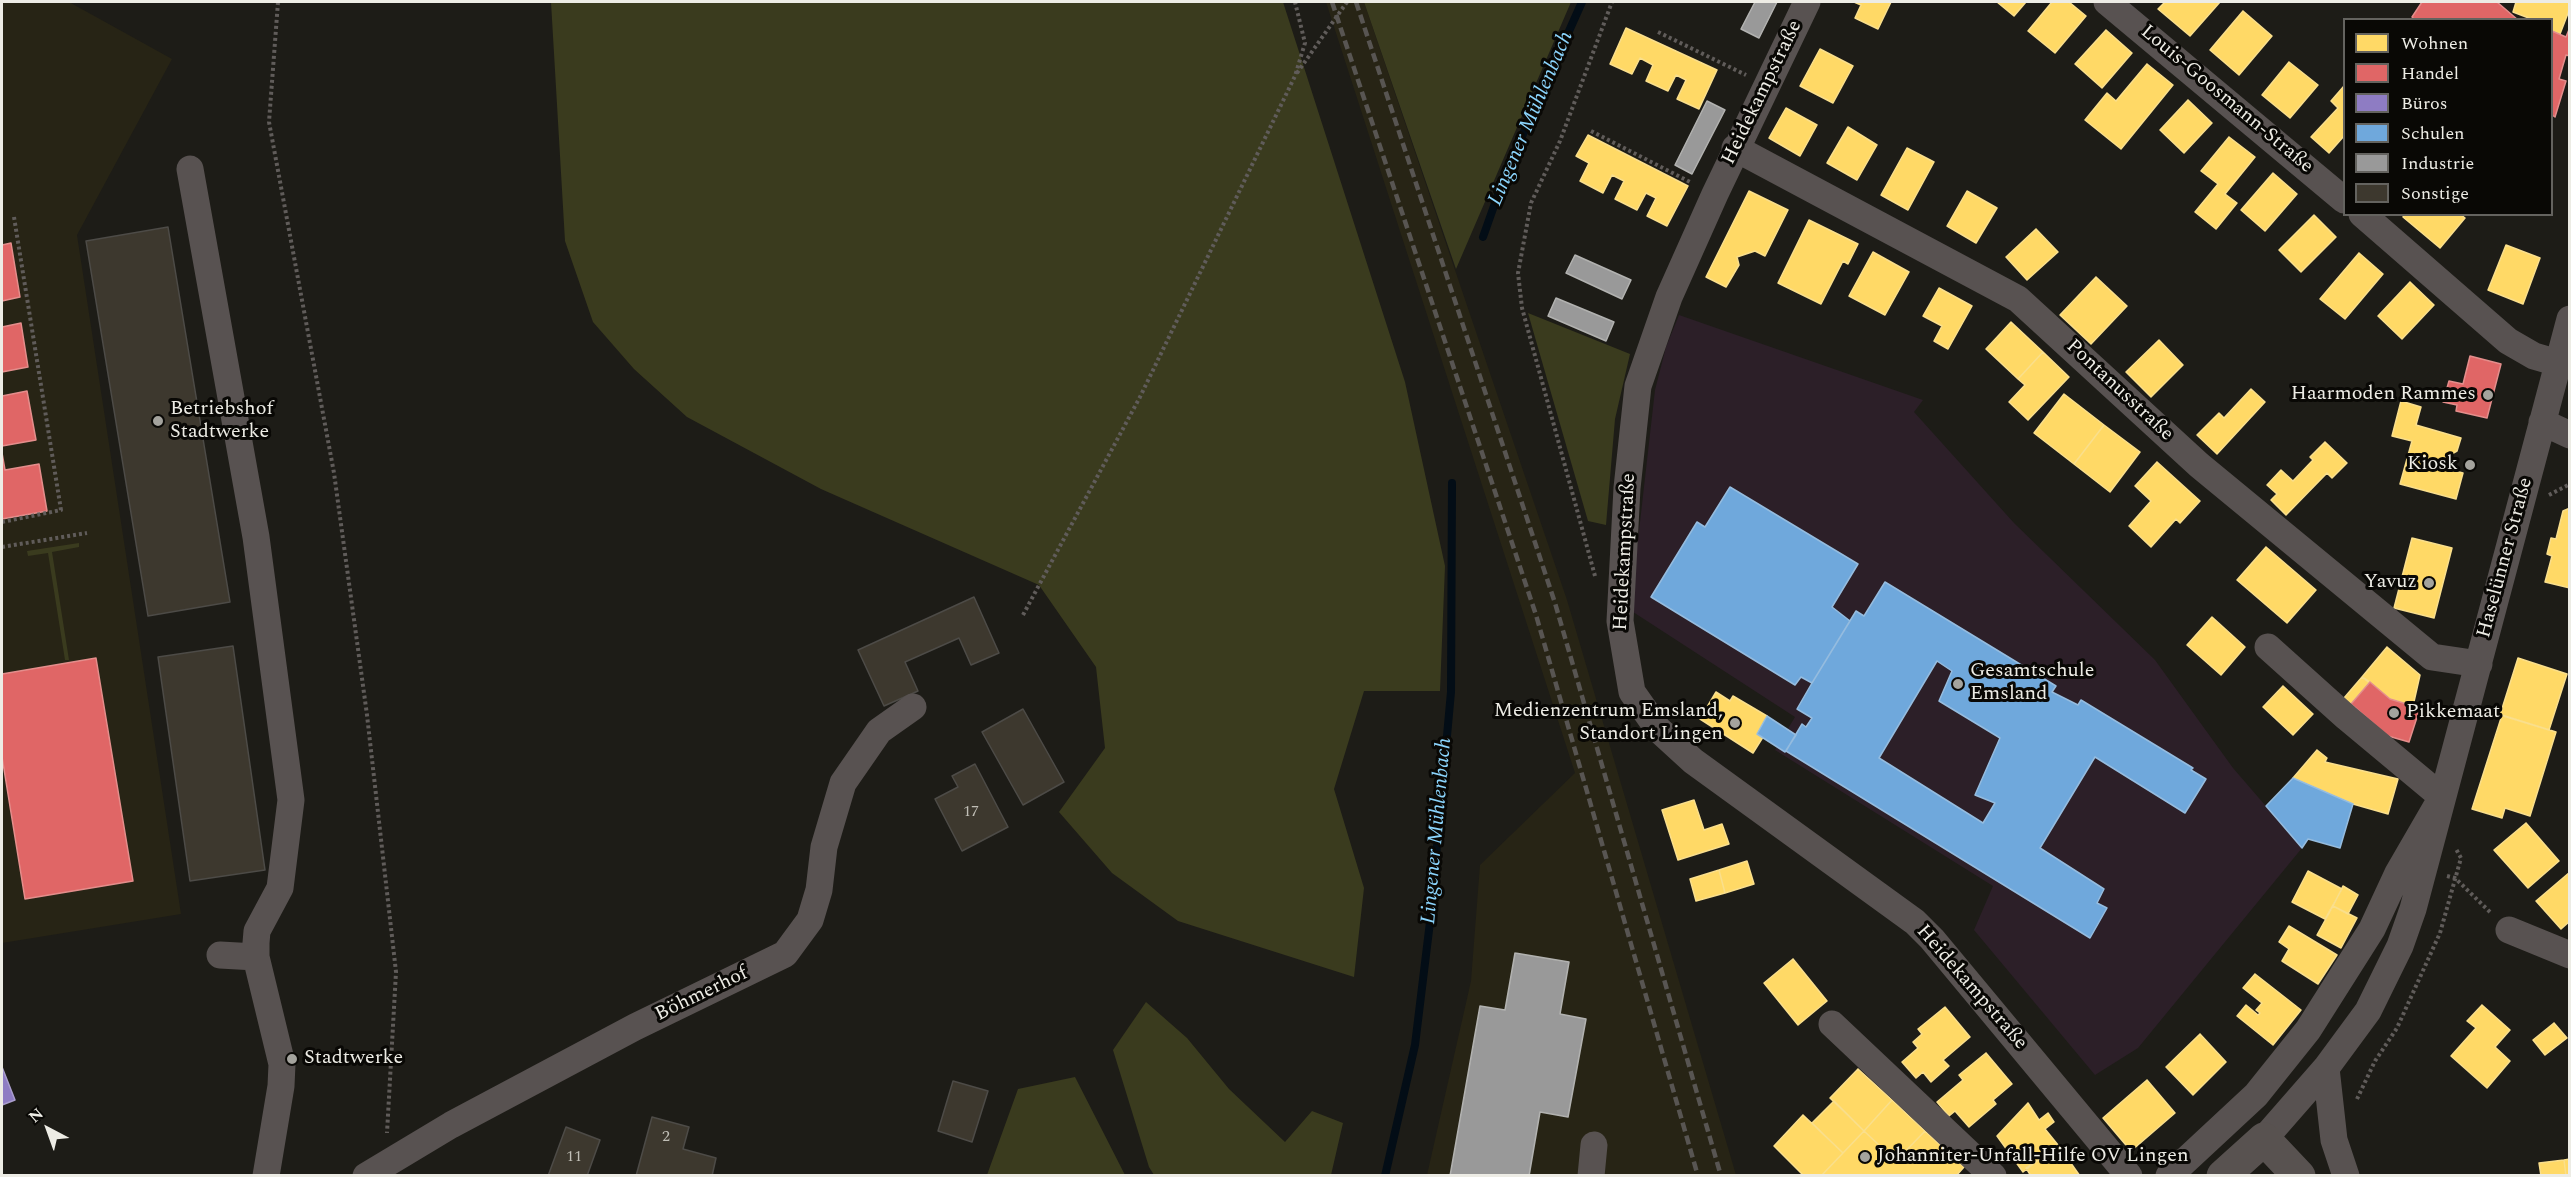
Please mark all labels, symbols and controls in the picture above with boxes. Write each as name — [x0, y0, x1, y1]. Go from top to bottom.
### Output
street label: Heidekampstraße — [1718, 17, 1808, 169]
legend — [2343, 18, 2553, 216]
street label: Louis-Goosmann-Straße — [2135, 21, 2317, 179]
water label: Lingener Mühlenbach — [1484, 28, 1580, 210]
text: Wohnen — [2401, 30, 2468, 57]
text: Handel — [2401, 60, 2459, 87]
text: Büros — [2401, 90, 2448, 117]
text: Schulen — [2401, 120, 2465, 147]
text: Industrie — [2401, 150, 2474, 177]
text: Sonstige — [2401, 180, 2469, 207]
street label: Pontanusstraße — [2060, 335, 2178, 447]
place label: Haarmoden Rammes — [2291, 383, 2476, 407]
marker: Haarmoden Rammes — [2481, 388, 2495, 402]
place label: Betriebshof Stadtwerke — [170, 398, 273, 445]
marker: Betriebshof Stadtwerke — [151, 414, 165, 428]
place label: Kiosk — [2407, 453, 2458, 477]
marker: Kiosk — [2463, 458, 2477, 472]
street label: Heidekampstraße — [1610, 473, 1642, 631]
street label: Haselünner Straße — [2473, 475, 2539, 641]
place label: Yavuz — [2364, 571, 2417, 595]
marker: Yavuz — [2422, 576, 2436, 590]
place label: Gesamtschule Emsland — [1970, 660, 2094, 707]
marker: Gesamtschule Emsland — [1951, 677, 1965, 691]
place label: Medienzentrum Emsland, Standort Lingen — [1494, 700, 1723, 747]
place label: Pikkemaat — [2406, 701, 2500, 725]
marker: Pikkemaat — [2387, 706, 2401, 720]
marker: Medienzentrum Emsland, Standort Lingen — [1728, 716, 1742, 730]
water label: Lingener Mühlenbach — [1417, 737, 1459, 925]
house number: 17 — [963, 803, 979, 823]
street label: Heidekampstraße — [1910, 921, 2032, 1055]
street label: Böhmerhof — [652, 962, 752, 1028]
place label: Stadtwerke — [304, 1047, 403, 1071]
marker: Stadtwerke — [285, 1052, 299, 1066]
north arrow — [18, 1099, 78, 1159]
text: N — [23, 1102, 49, 1129]
house number: 2 — [662, 1128, 670, 1148]
place label: Johanniter-Unfall-Hilfe OV Lingen — [1877, 1145, 2189, 1169]
house number: 11 — [566, 1148, 582, 1168]
marker: Johanniter-Unfall-Hilfe OV Lingen — [1858, 1150, 1872, 1164]

